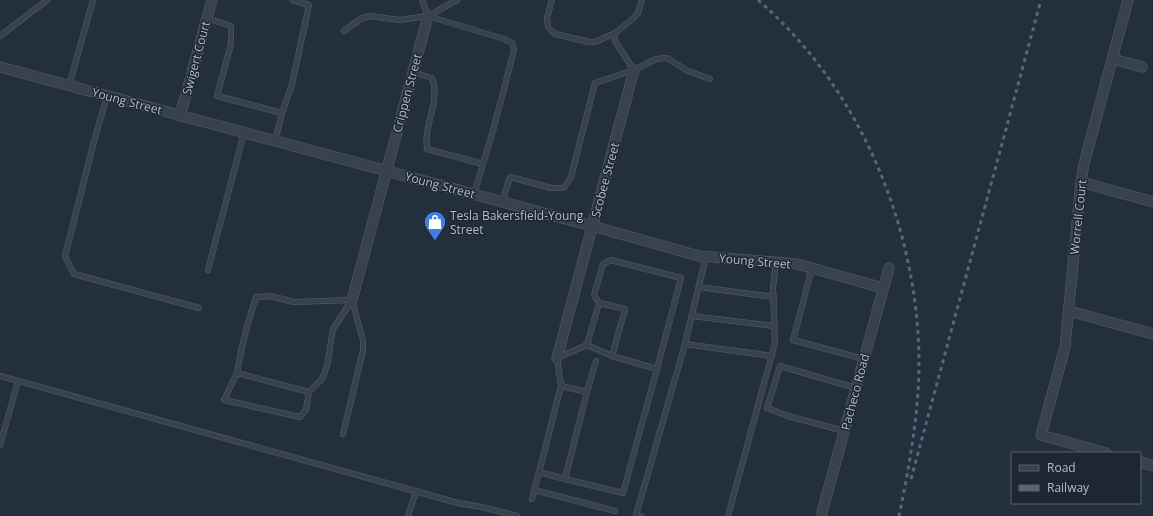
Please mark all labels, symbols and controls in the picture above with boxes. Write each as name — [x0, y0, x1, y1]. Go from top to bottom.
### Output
street label: Swigert Court — [178, 19, 214, 97]
street label: Crippen Street — [388, 52, 426, 134]
street label: Young Street — [90, 83, 164, 119]
street label: Scobee Street — [587, 141, 623, 219]
street label: Young Street — [403, 167, 477, 203]
street label: Worrell Court — [1066, 179, 1090, 255]
place label: Tesla Bakersfield-Young Street — [450, 207, 584, 238]
shop icon: Tesla Bakersfield-Young Street — [422, 209, 448, 242]
street label: Young Street — [718, 249, 792, 273]
street label: Pacheco Road — [837, 352, 873, 432]
legend — [1011, 452, 1141, 504]
text: Road — [1047, 459, 1076, 476]
text: Railway — [1047, 479, 1090, 496]

